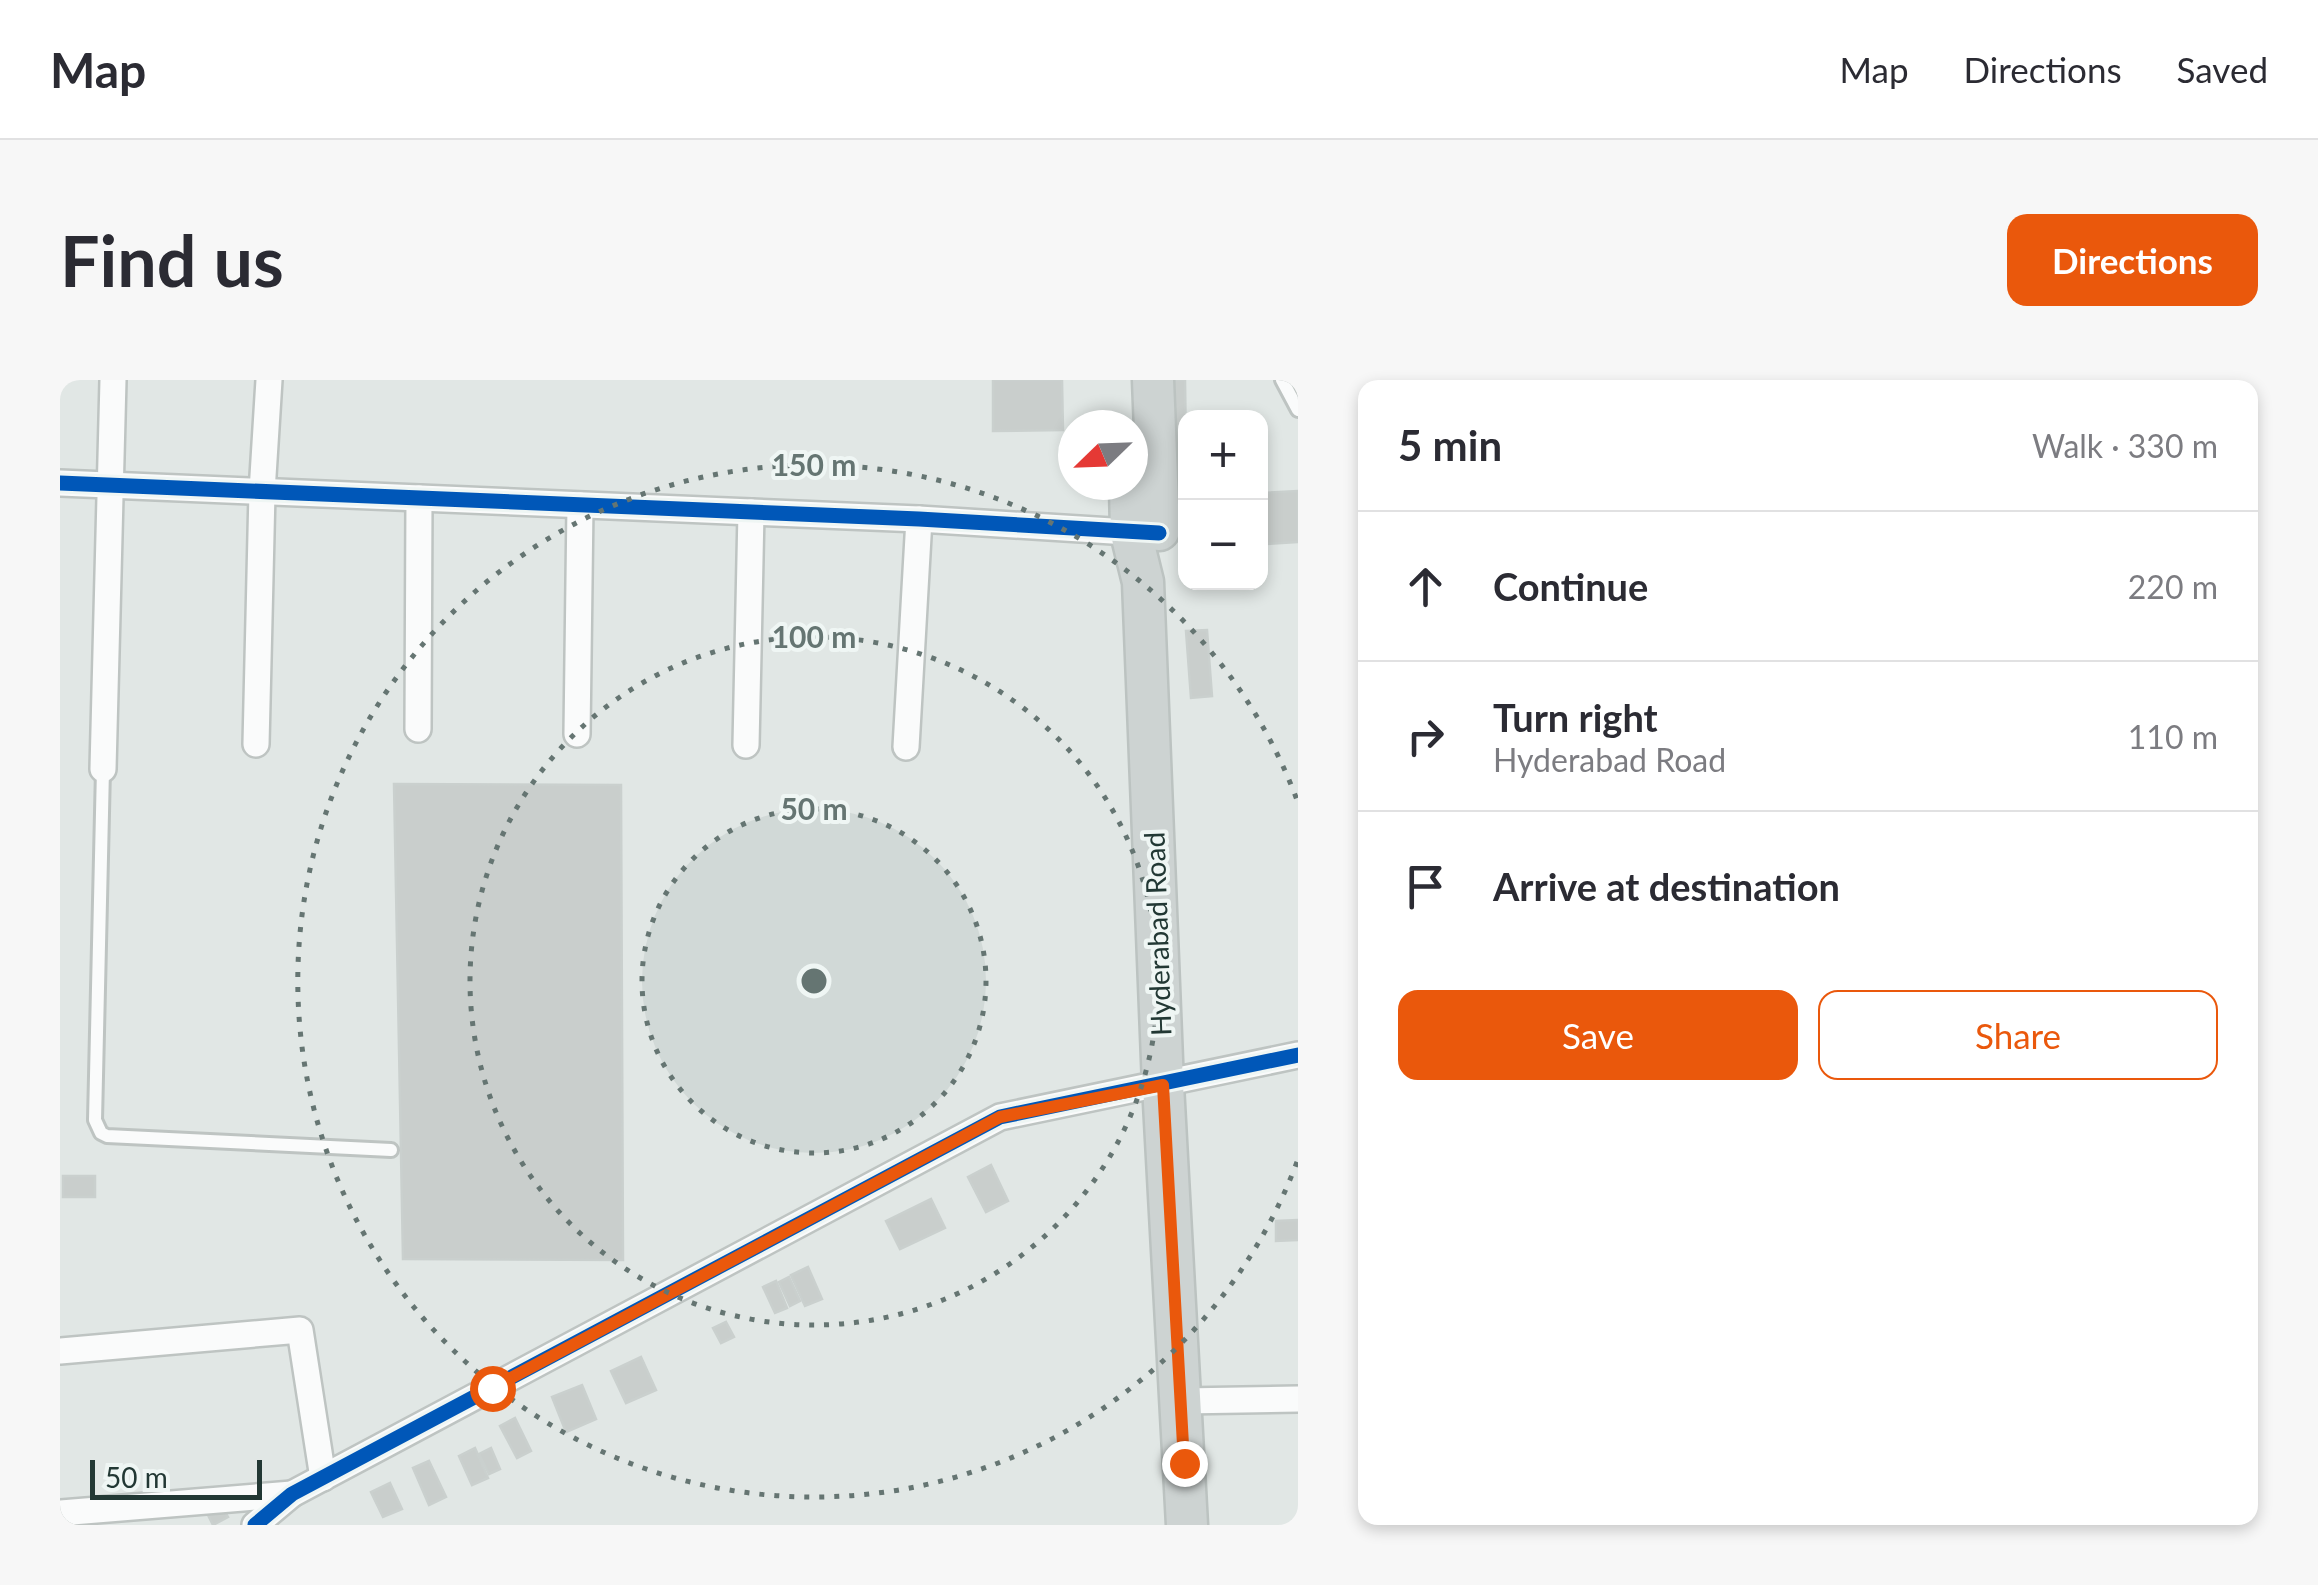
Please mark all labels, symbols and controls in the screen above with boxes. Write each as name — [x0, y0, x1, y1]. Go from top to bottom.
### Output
text: Map — [50, 41, 146, 98]
text: Map — [1840, 48, 1909, 90]
text: Directions — [1964, 48, 2122, 90]
text: Saved — [2177, 48, 2268, 90]
button: Directions — [2007, 214, 2258, 306]
text: Find us — [60, 218, 284, 302]
north arrow — [1058, 410, 1148, 500]
map controls — [1178, 410, 1268, 590]
button: + — [1178, 410, 1268, 500]
text: 5 min — [1398, 420, 1502, 470]
text: Walk · 330 m — [2032, 426, 2218, 465]
text: 150 m — [772, 446, 856, 482]
button: − — [1178, 500, 1268, 590]
icon: ahead — [1398, 559, 1453, 614]
text: Continue — [1493, 563, 1648, 609]
text: 220 m — [2128, 567, 2218, 606]
text: 100 m — [772, 618, 856, 654]
text: Turn right — [1493, 694, 1658, 740]
icon: right — [1398, 709, 1453, 764]
text: 110 m — [2128, 717, 2218, 756]
text: Hyderabad Road — [1493, 740, 1726, 779]
text: 50 m — [780, 790, 848, 826]
street label: Hyderabad Road — [1136, 831, 1178, 1037]
icon: arrive — [1398, 859, 1453, 914]
text: Arrive at destination — [1493, 863, 1840, 909]
centre of rings — [796, 963, 832, 999]
button: Save — [1398, 990, 1798, 1080]
button: Share — [1818, 990, 2218, 1080]
route start — [470, 1366, 516, 1412]
route end — [1162, 1441, 1208, 1487]
scale bar — [90, 1455, 262, 1500]
text: 50 m — [105, 1460, 168, 1494]

